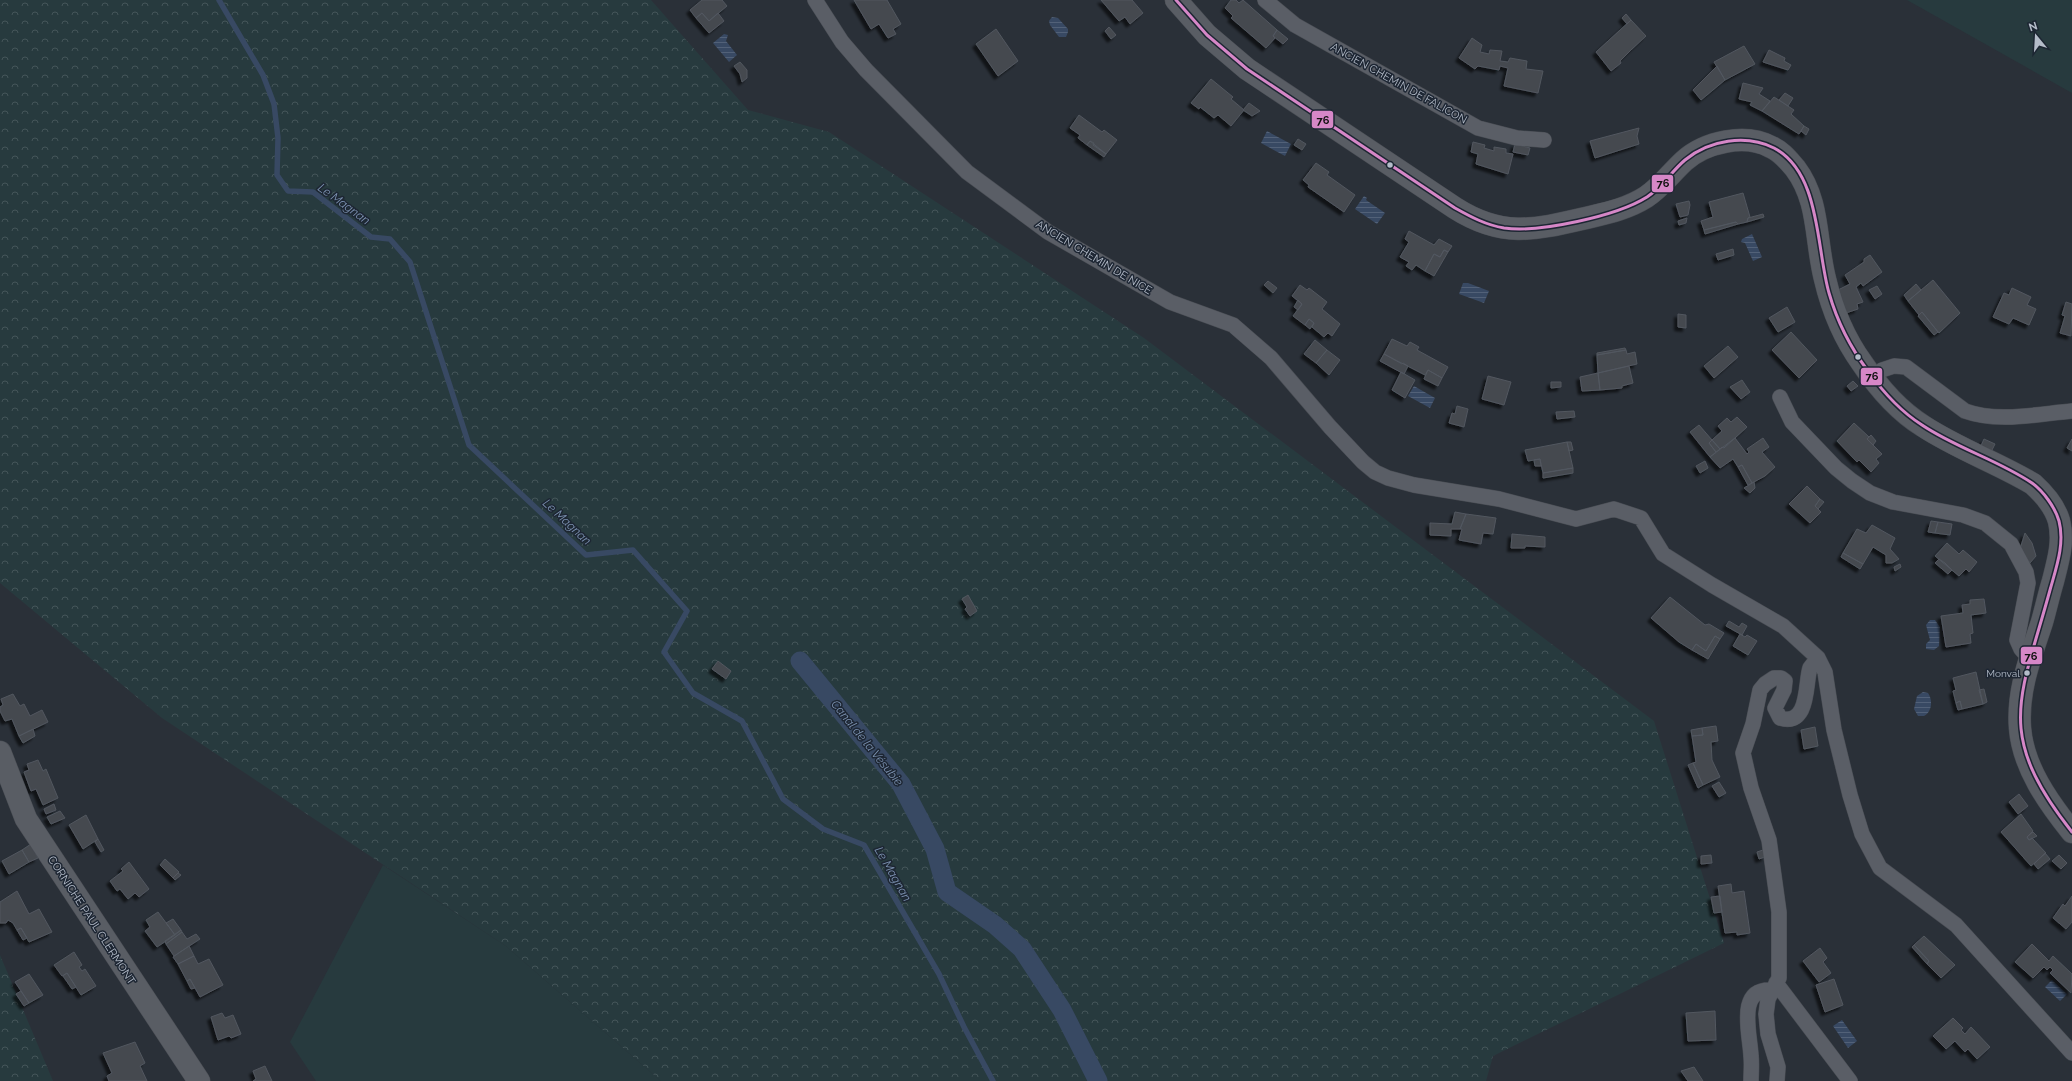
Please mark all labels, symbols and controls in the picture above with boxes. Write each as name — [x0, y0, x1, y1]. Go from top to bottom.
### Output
north arrow — [2016, 16, 2056, 56]
text: N — [2027, 19, 2039, 34]
street label: ANCIEN CHEMIN DE FALICON — [1328, 40, 1469, 127]
line badge: 76 — [1311, 110, 1334, 129]
text: 76 — [1317, 114, 1330, 127]
unlabelled marker — [1385, 160, 1395, 170]
line badge: 76 — [1651, 174, 1674, 193]
text: 76 — [1657, 177, 1670, 190]
water label: Le Magnan — [315, 181, 373, 228]
street label: ANCIEN CHEMIN DE NICE — [1033, 218, 1154, 297]
unlabelled marker — [1853, 352, 1863, 362]
line badge: 76 — [1860, 367, 1883, 386]
text: 76 — [1866, 370, 1879, 383]
water label: Le Magnan — [540, 496, 594, 548]
line badge: 76 — [2020, 646, 2043, 665]
text: 76 — [2025, 650, 2038, 663]
place label: Monval — [1986, 668, 2020, 679]
marker: Monval — [2022, 668, 2032, 678]
water label: Canal de la Vésubie — [828, 697, 906, 789]
water label: Le Magnan — [872, 844, 914, 904]
street label: CORNICHE PAUL CLERMONT — [45, 853, 138, 987]

